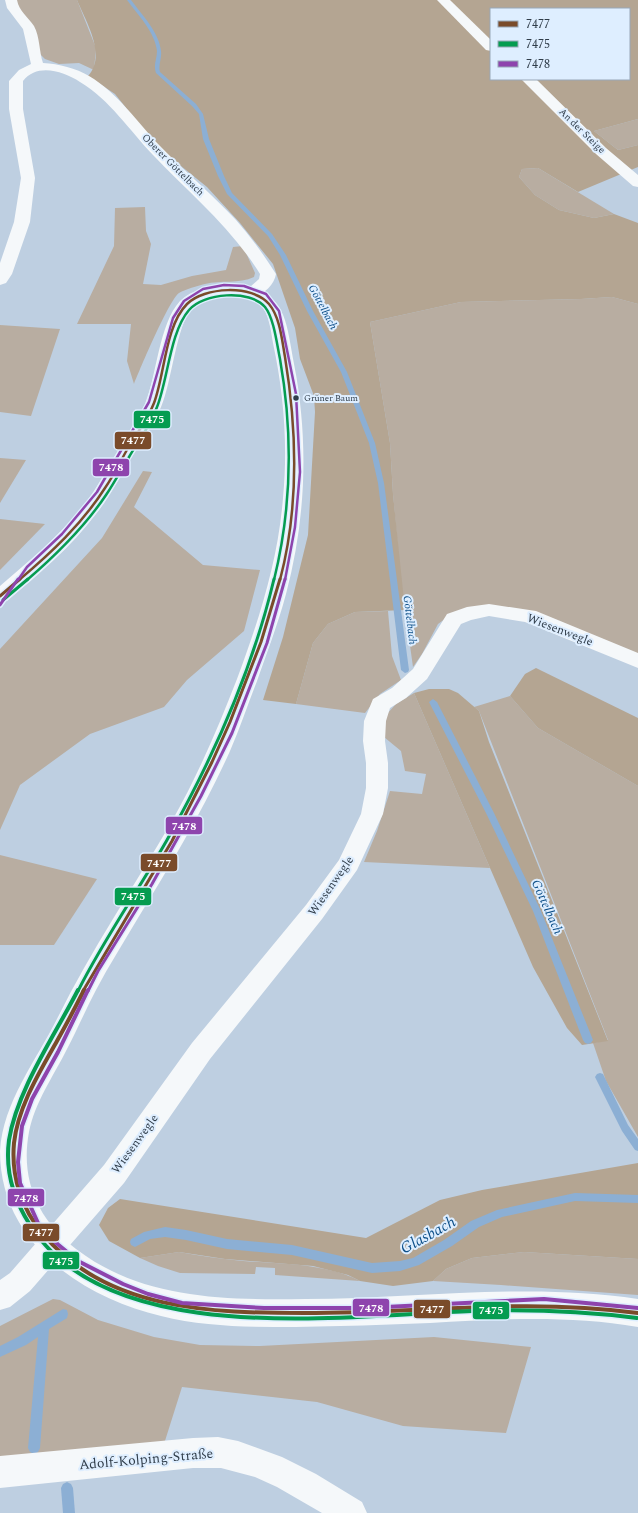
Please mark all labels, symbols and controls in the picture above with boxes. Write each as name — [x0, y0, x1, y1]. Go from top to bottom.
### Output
legend — [490, 8, 630, 80]
text: 7477 — [526, 15, 550, 34]
text: 7475 — [526, 35, 550, 54]
text: 7478 — [526, 55, 550, 74]
street label: An der Steige — [555, 104, 609, 158]
street label: Oberer Göttelbach — [138, 130, 208, 200]
water label: Göttelbach — [304, 281, 342, 333]
place label: Grüner Baum — [304, 391, 358, 405]
marker: Grüner Baum — [291, 393, 301, 403]
line badge: 7475 — [133, 410, 171, 429]
text: 7475 — [140, 411, 164, 428]
line badge: 7477 — [114, 431, 152, 450]
text: 7477 — [121, 432, 145, 449]
line badge: 7478 — [92, 458, 130, 477]
text: 7478 — [99, 459, 123, 476]
water label: Göttelbach — [399, 595, 421, 646]
street label: Wiesenwegle — [524, 609, 596, 651]
line badge: 7478 — [165, 816, 203, 835]
text: 7478 — [172, 818, 196, 835]
street label: Wiesenwegle — [303, 852, 359, 920]
line badge: 7477 — [140, 853, 178, 872]
text: 7477 — [147, 855, 171, 872]
water label: Göttelbach — [526, 876, 568, 938]
line badge: 7475 — [114, 887, 152, 906]
text: 7475 — [121, 888, 145, 905]
street label: Wiesenwegle — [107, 1110, 163, 1178]
line badge: 7478 — [7, 1188, 45, 1207]
text: 7478 — [14, 1190, 38, 1207]
water label: Glasbach — [396, 1210, 460, 1260]
line badge: 7477 — [22, 1223, 60, 1242]
text: 7477 — [29, 1224, 53, 1241]
line badge: 7475 — [42, 1251, 80, 1270]
text: 7475 — [49, 1253, 73, 1270]
line badge: 7478 — [352, 1298, 390, 1317]
line badge: 7477 — [413, 1299, 451, 1319]
text: 7478 — [359, 1300, 383, 1317]
text: 7477 — [420, 1301, 444, 1318]
line badge: 7475 — [472, 1301, 510, 1320]
text: 7475 — [479, 1302, 503, 1319]
street label: Adolf-Kolping-Straße — [78, 1443, 214, 1475]

